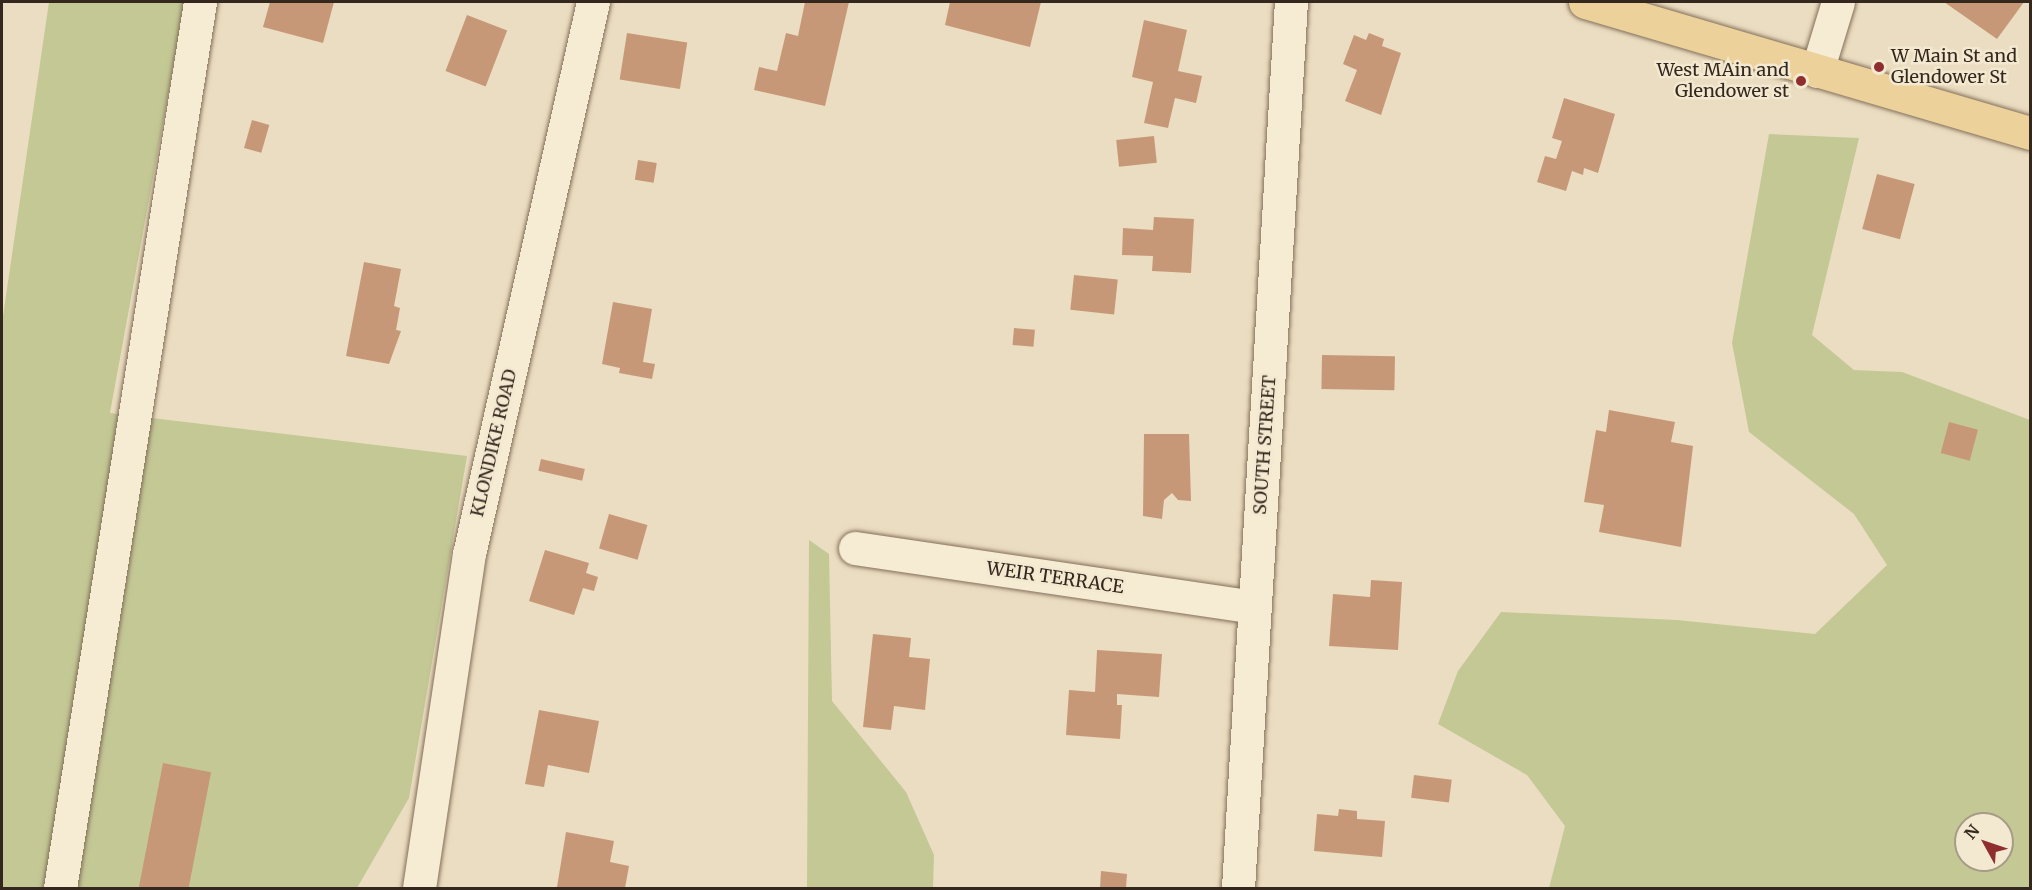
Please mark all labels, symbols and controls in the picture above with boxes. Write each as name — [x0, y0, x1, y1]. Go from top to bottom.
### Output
place label: W Main St and Glendower St — [1891, 46, 2017, 88]
place label: West MAin and Glendower st — [1657, 60, 1789, 103]
marker: W Main St and Glendower St — [1872, 60, 1886, 74]
marker: West MAin and Glendower st — [1794, 74, 1808, 88]
street label: KLONDIKE ROAD — [467, 367, 521, 519]
street label: SOUTH STREET — [1249, 375, 1281, 515]
street label: WEIR TERRACE — [985, 558, 1125, 598]
north arrow — [1954, 812, 2014, 872]
text: N — [1960, 820, 1983, 843]

